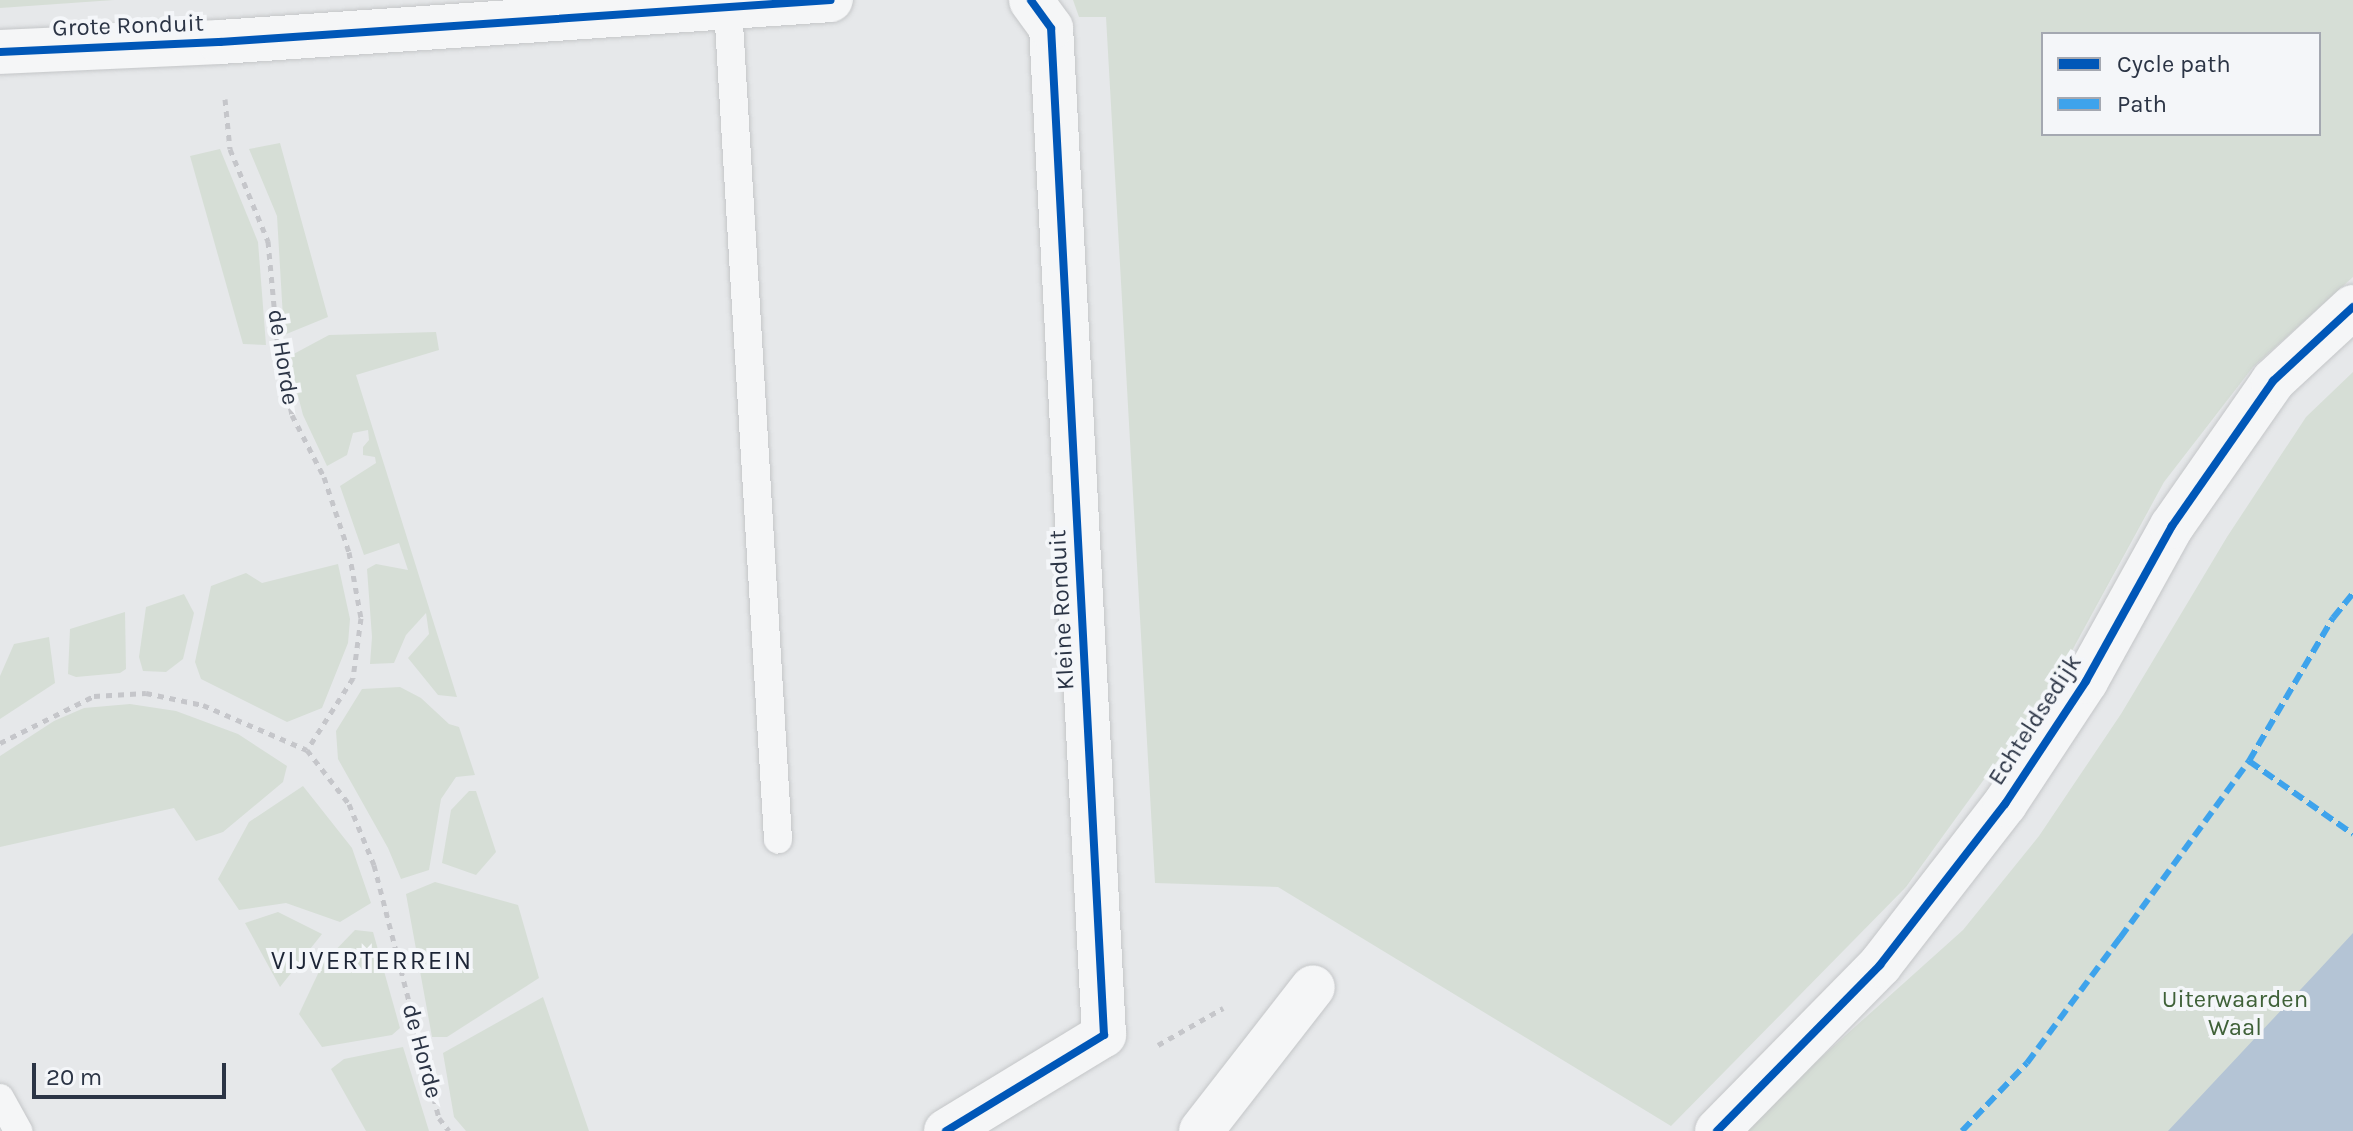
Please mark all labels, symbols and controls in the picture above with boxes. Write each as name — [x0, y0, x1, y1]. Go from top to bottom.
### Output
street label: Grote Ronduit — [52, 9, 204, 43]
legend — [2041, 32, 2321, 136]
text: Cycle path — [2117, 50, 2231, 78]
text: Path — [2117, 90, 2167, 118]
street label: de Horde — [261, 307, 305, 407]
street label: Kleine Ronduit — [1043, 529, 1081, 691]
street label: Echteldsedijk — [1982, 649, 2088, 791]
district label: VIJVERTERREIN — [271, 945, 473, 977]
park label: Uiterwaarden Waal — [2162, 986, 2308, 1042]
street label: de Horde — [396, 1001, 448, 1101]
scale bar — [36, 1047, 230, 1097]
text: 20 m — [46, 1063, 102, 1091]

